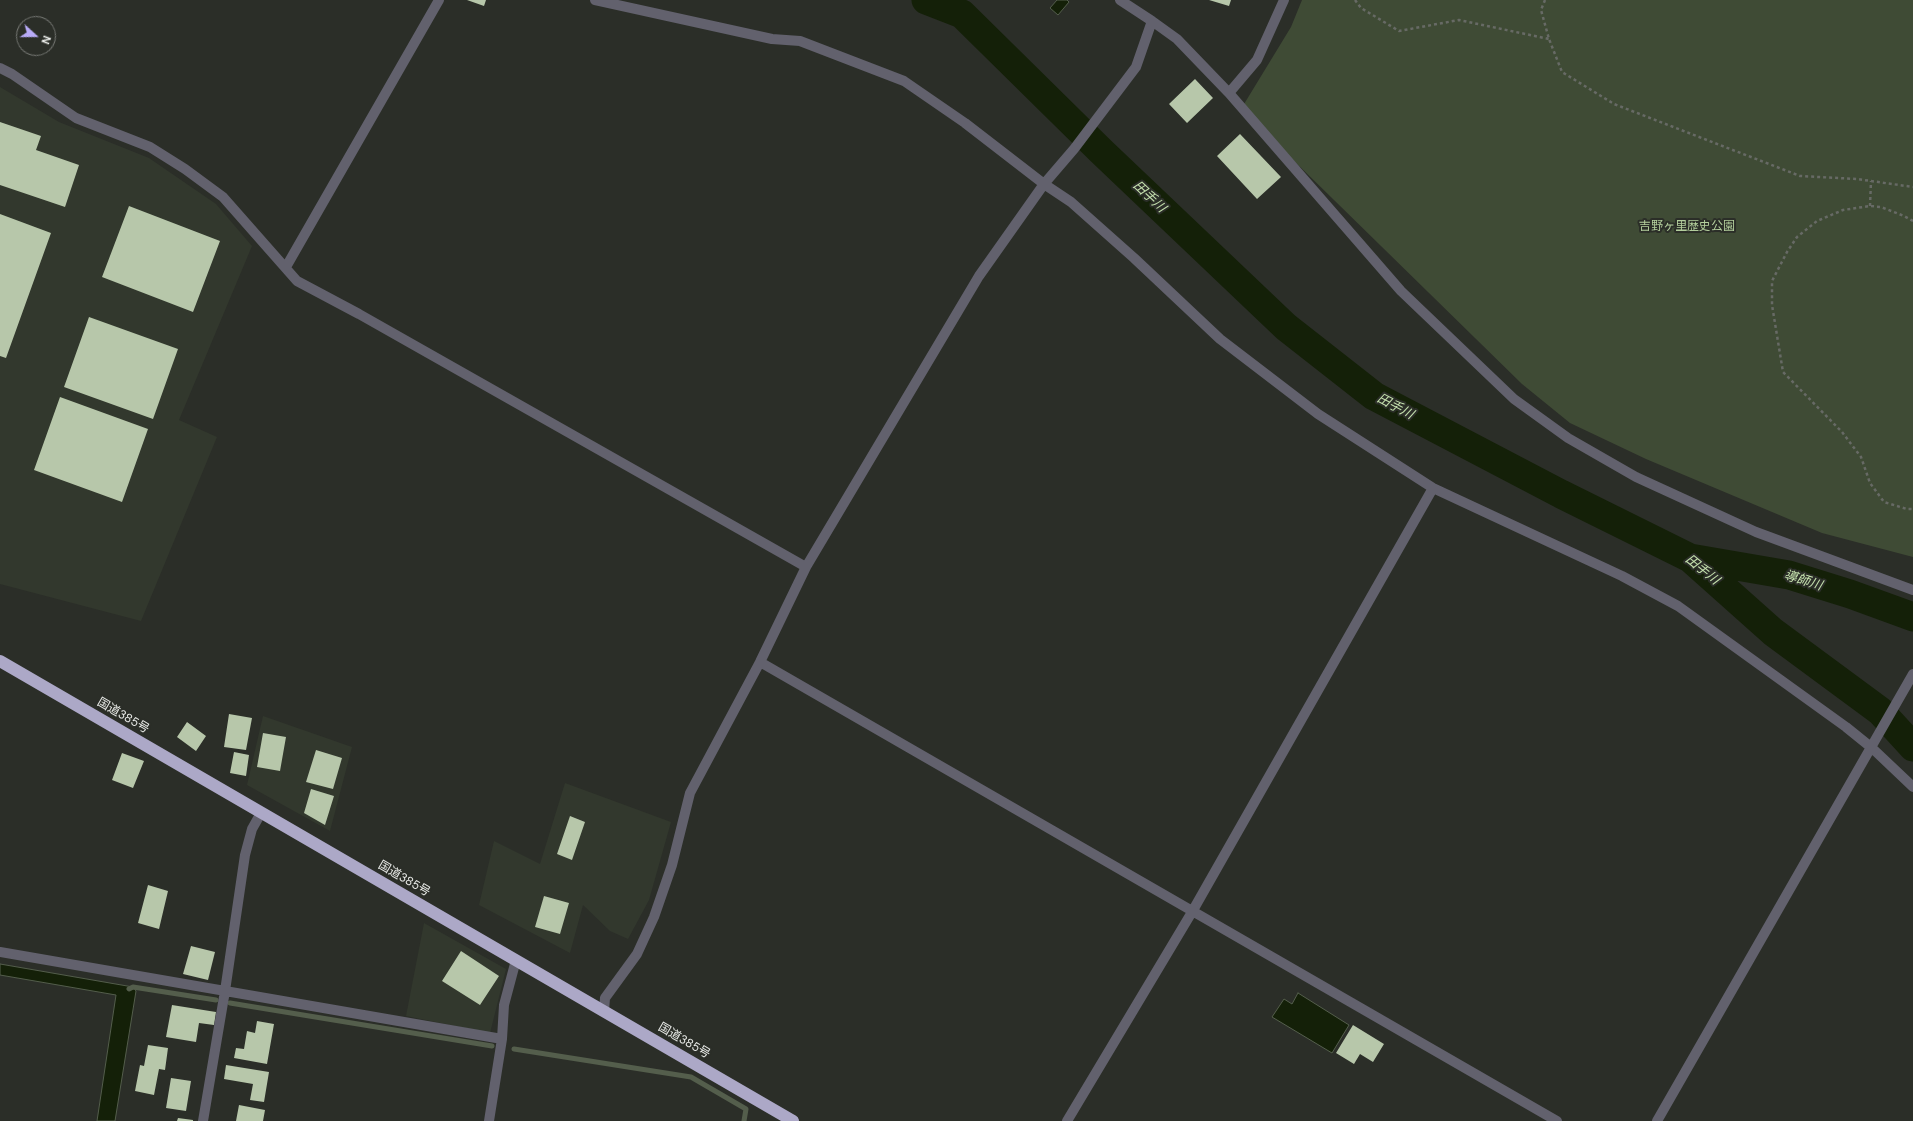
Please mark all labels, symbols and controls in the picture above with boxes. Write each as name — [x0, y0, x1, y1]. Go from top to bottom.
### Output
north arrow — [16, 16, 56, 56]
text: N — [38, 34, 54, 46]
water label: 田手川 — [1129, 178, 1169, 216]
park label: 吉野ヶ里歴史公園 — [1639, 220, 1735, 234]
water label: 田手川 — [1374, 391, 1416, 423]
water label: 田手川 — [1682, 552, 1722, 588]
water label: 導師川 — [1782, 568, 1824, 594]
street label: 国道385号 — [94, 695, 152, 737]
street label: 国道385号 — [375, 858, 433, 900]
street label: 国道385号 — [655, 1020, 713, 1062]

